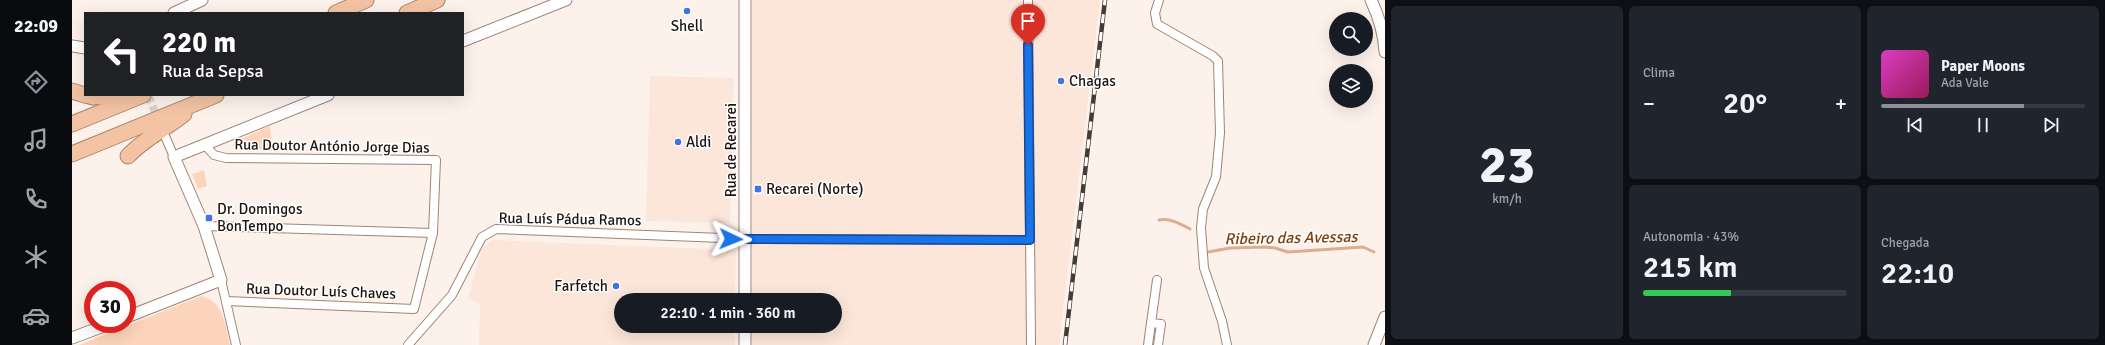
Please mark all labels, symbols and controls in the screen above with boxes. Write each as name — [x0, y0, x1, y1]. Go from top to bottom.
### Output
pin — [1011, 4, 1045, 45]
marker: Shell — [682, 6, 692, 16]
icon: arrive — [1017, 10, 1039, 32]
map controls — [1329, 12, 1373, 108]
button: search — [1329, 12, 1373, 56]
text: 22:09 — [14, 15, 58, 37]
place label: Shell — [671, 17, 703, 35]
text: 220 m — [162, 26, 236, 60]
icon: left — [96, 28, 148, 80]
text: Paper Moons — [1941, 57, 2025, 75]
text: Rua da Sepsa — [162, 60, 264, 82]
button: layers — [1329, 64, 1373, 108]
text: Clima — [1643, 65, 1675, 81]
icon: directions — [22, 68, 50, 96]
place label: Chagas — [1069, 72, 1116, 90]
text: Ada Vale — [1941, 75, 1989, 91]
marker: Chagas — [1056, 76, 1066, 86]
text: 20° — [1723, 85, 1767, 122]
text: − — [1643, 90, 1655, 117]
text: + — [1835, 90, 1847, 117]
street label: Rua de Recarei — [722, 103, 740, 197]
icon: previous — [1904, 114, 1926, 136]
icon: pause — [1972, 114, 1994, 136]
icon: next — [2040, 114, 2062, 136]
icon: music — [22, 126, 50, 154]
place label: Aldi — [686, 133, 711, 151]
text: 23 — [1479, 133, 1535, 197]
street label: Rua Doutor António Jorge Dias — [234, 135, 430, 157]
marker: Aldi — [673, 137, 683, 147]
place label: Recarei (Norte) — [766, 180, 864, 198]
marker: Recarei (Norte) — [753, 184, 763, 194]
icon: phone — [22, 185, 50, 213]
text: km/h — [1492, 191, 1522, 207]
place label: Dr. Domingos BonTempo — [217, 200, 303, 235]
street label: Rua Luís Pádua Ramos — [498, 209, 642, 229]
marker: Dr. Domingos BonTempo — [204, 213, 214, 223]
position arrow — [710, 218, 752, 260]
water label: Ribeiro das Avessas — [1224, 227, 1360, 249]
text: Autonomia · 43% — [1643, 229, 1739, 245]
text: Chegada — [1881, 235, 1929, 251]
icon: climate — [22, 243, 50, 271]
text: 215 km — [1643, 249, 1738, 286]
text: 22:10 — [1881, 255, 1954, 292]
place label: Farfetch — [554, 277, 608, 295]
street label: Rua Doutor Luís Chaves — [246, 279, 397, 303]
speed limit sign: 30 — [84, 281, 136, 333]
marker: Farfetch — [611, 281, 621, 291]
icon: car — [22, 302, 50, 330]
text: 22:10 · 1 min · 360 m — [661, 304, 795, 322]

